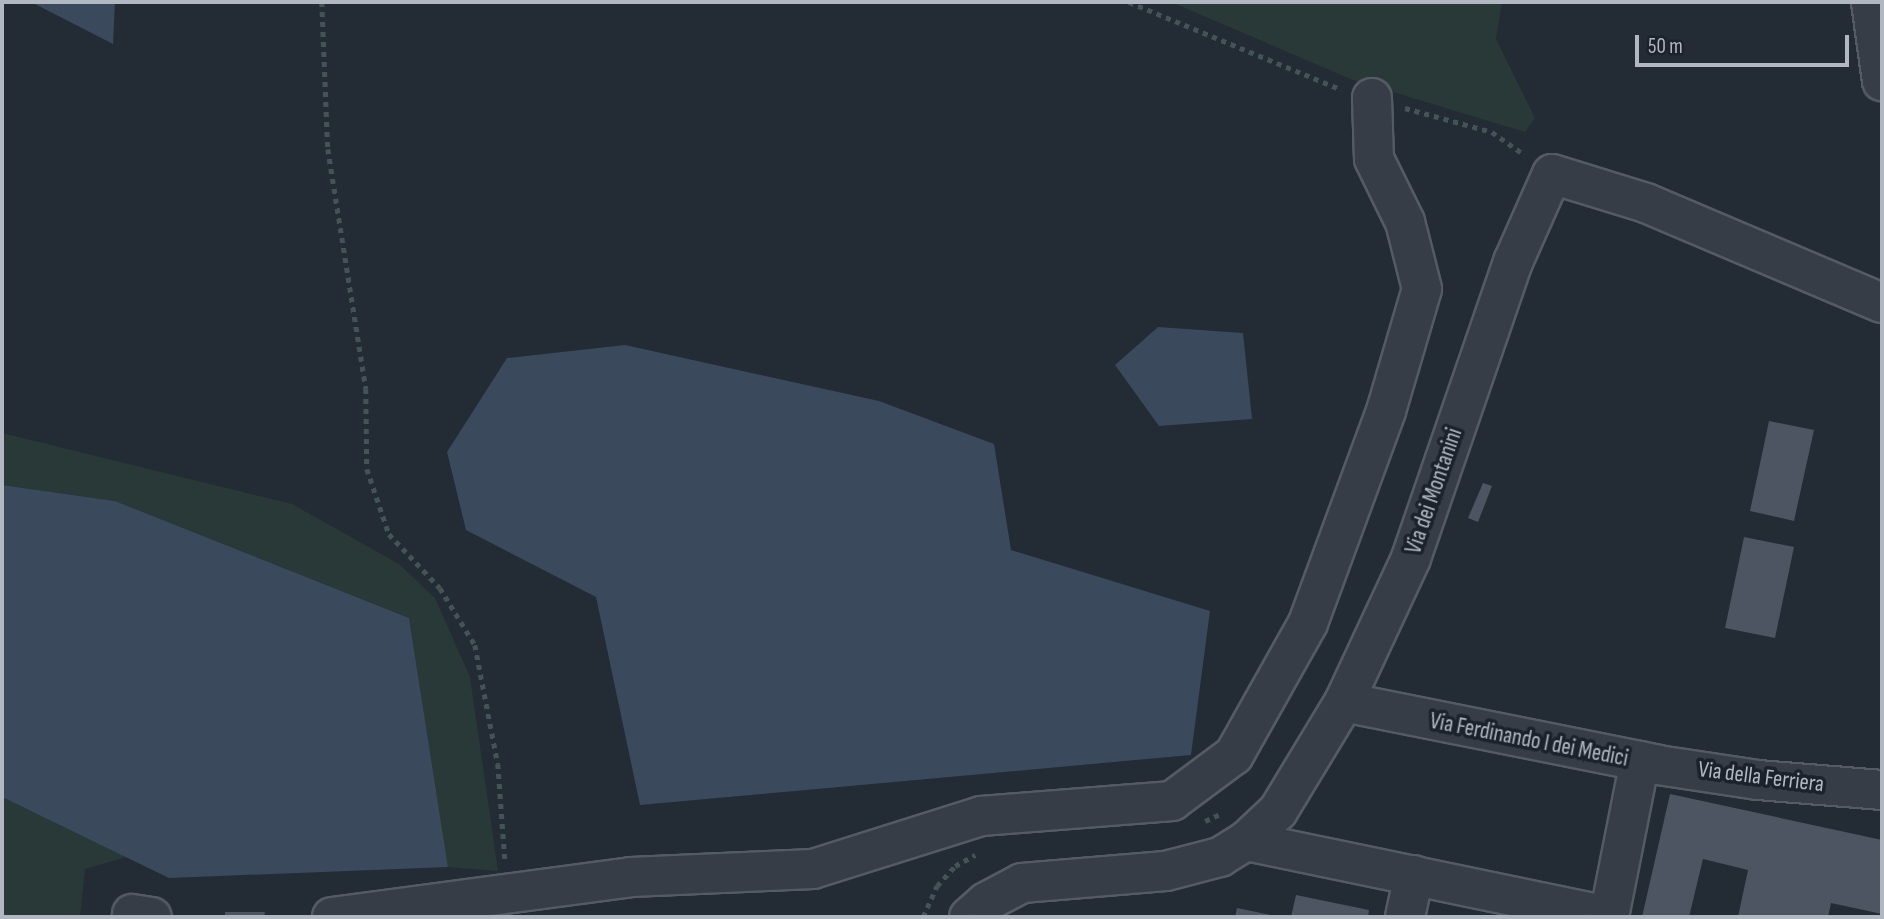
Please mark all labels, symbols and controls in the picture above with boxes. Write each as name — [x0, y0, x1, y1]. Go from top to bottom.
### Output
scale bar — [1639, 21, 1853, 65]
text: 50 m — [1648, 34, 1683, 59]
street label: Via dei Montanini — [1400, 425, 1468, 557]
street label: Via Ferdinando I dei Medici — [1427, 707, 1631, 773]
street label: Via della Ferriera — [1697, 756, 1825, 798]

